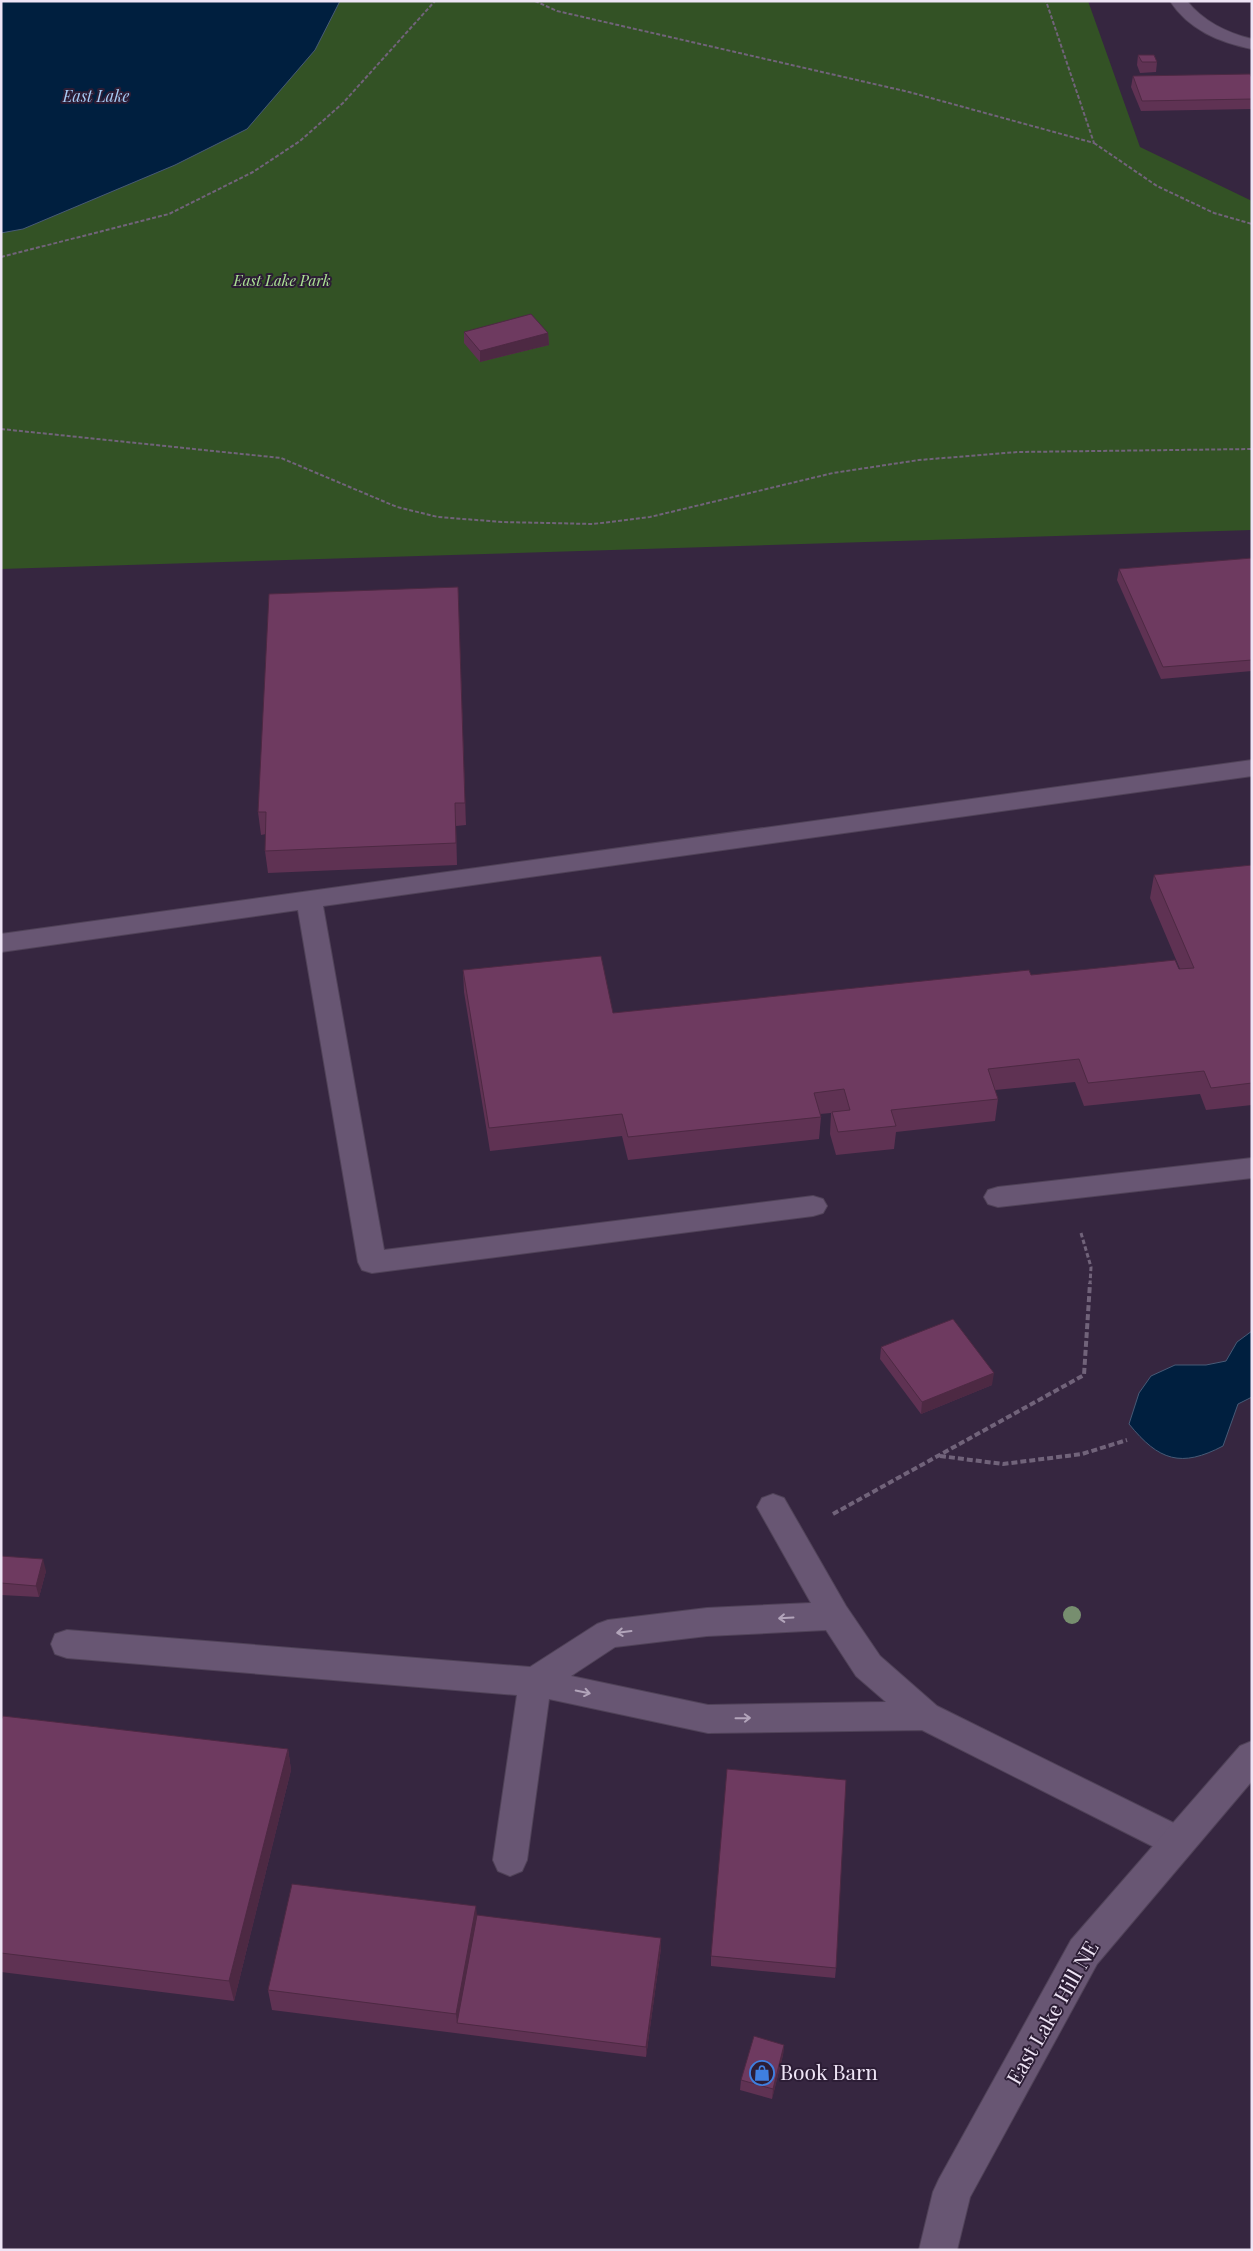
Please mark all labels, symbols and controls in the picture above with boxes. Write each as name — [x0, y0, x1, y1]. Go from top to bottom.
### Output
water label: East Lake — [62, 85, 129, 106]
park label: East Lake Park — [233, 270, 331, 290]
one-way arrow — [778, 1614, 794, 1623]
one-way arrow — [616, 1627, 632, 1637]
one-way arrow — [574, 1688, 590, 1698]
one-way arrow — [734, 1713, 750, 1723]
street label: East Lake Hill NE — [999, 1935, 1104, 2089]
place label: Book Barn — [780, 2057, 878, 2085]
shop icon: Book Barn — [749, 2060, 775, 2086]

